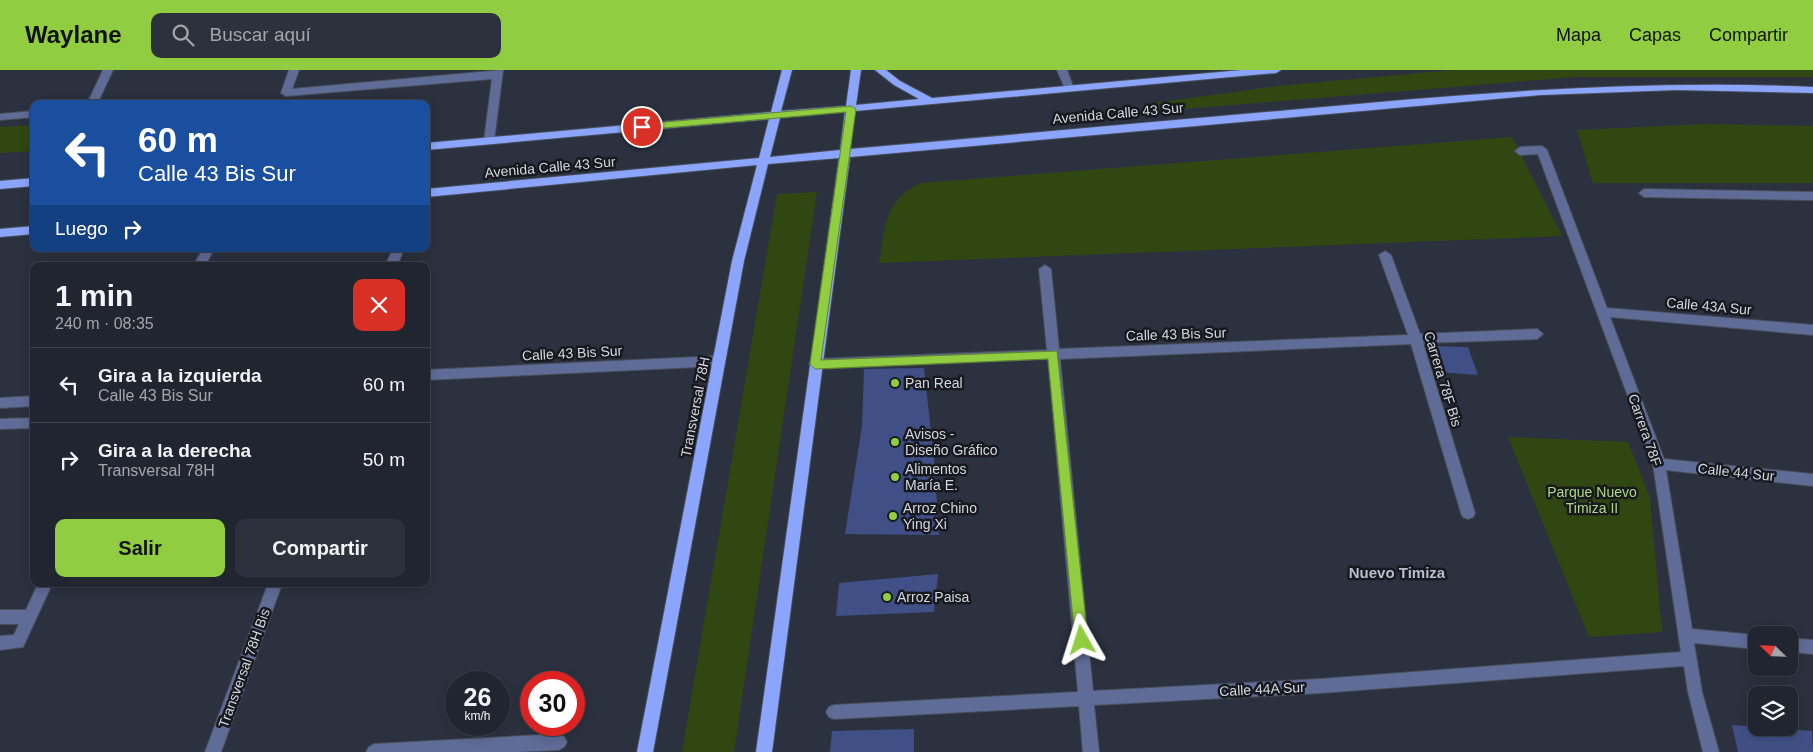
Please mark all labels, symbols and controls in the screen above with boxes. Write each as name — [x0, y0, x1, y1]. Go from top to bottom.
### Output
search box — [151, 13, 501, 58]
text: Waylane — [25, 21, 121, 48]
icon: search — [169, 21, 197, 49]
text: Buscar aquí — [209, 24, 311, 45]
text: Mapa — [1556, 25, 1601, 45]
text: Capas — [1629, 25, 1681, 45]
text: Compartir — [1709, 25, 1788, 45]
street label: Avenida Calle 43 Sur — [1052, 99, 1184, 127]
pin — [621, 106, 663, 148]
icon: arrive — [628, 113, 656, 141]
icon: left — [55, 120, 120, 185]
text: 60 m — [138, 120, 218, 159]
street label: Avenida Calle 43 Sur — [484, 153, 616, 181]
text: Calle 43 Bis Sur — [138, 161, 296, 186]
icon: right — [118, 215, 146, 243]
text: Luego — [55, 218, 108, 239]
text: 1 min — [55, 279, 133, 312]
button: close — [353, 279, 405, 331]
street label: Calle 43A Sur — [1666, 294, 1753, 318]
text: 240 m · 08:35 — [55, 315, 154, 332]
street label: Calle 43 Bis Sur — [1126, 324, 1227, 344]
street label: Carrera 78F Bis — [1421, 329, 1465, 429]
street label: Calle 43 Bis Sur — [521, 342, 623, 364]
street label: Transversal 78H — [677, 355, 713, 459]
text: Gira a la izquierda — [98, 365, 262, 386]
icon: left — [55, 371, 83, 399]
text: 60 m — [363, 374, 405, 395]
place label: Pan Real — [905, 375, 963, 391]
marker: Pan Real — [889, 377, 901, 389]
text: Calle 43 Bis Sur — [98, 387, 213, 404]
street label: Carrera 78F — [1625, 392, 1665, 468]
place label: Avisos - Diseño Gráfico — [905, 426, 998, 458]
marker: Avisos - Diseño Gráfico — [889, 436, 901, 448]
text: Gira a la derecha — [98, 440, 251, 461]
icon: right — [55, 446, 83, 474]
text: 50 m — [363, 449, 405, 470]
street label: Calle 44 Sur — [1697, 460, 1775, 484]
place label: Alimentos María E. — [905, 461, 966, 493]
text: Transversal 78H — [98, 462, 215, 479]
marker: Alimentos María E. — [889, 471, 901, 483]
park label: Parque Nuevo Timiza II — [1547, 484, 1637, 516]
place label: Arroz Chino Ying Xi — [903, 500, 977, 532]
marker: Arroz Chino Ying Xi — [887, 510, 899, 522]
button: Salir — [55, 519, 225, 577]
button: Compartir — [235, 519, 405, 577]
district label: Nuevo Timiza — [1349, 564, 1446, 581]
place label: Arroz Paisa — [897, 589, 970, 605]
marker: Arroz Paisa — [881, 591, 893, 603]
street label: Transversal 78H Bis — [215, 606, 273, 730]
position arrow — [1055, 613, 1107, 665]
north arrow — [1748, 626, 1798, 676]
map controls — [1748, 626, 1798, 736]
speed limit sign: 30 — [520, 671, 585, 736]
street label: Calle 44A Sur — [1219, 679, 1305, 699]
text: 26 — [464, 683, 491, 711]
button: layers — [1748, 686, 1798, 736]
text: km/h — [464, 709, 491, 723]

